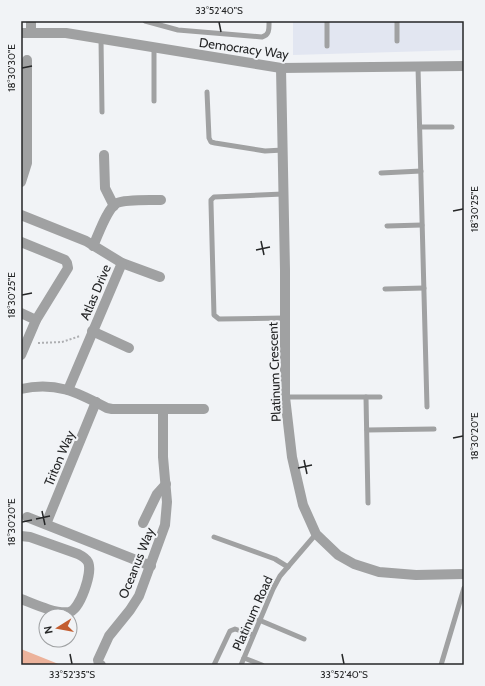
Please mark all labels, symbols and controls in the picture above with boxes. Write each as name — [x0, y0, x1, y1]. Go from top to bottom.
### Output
text: 33°52'40"S — [195, 4, 243, 17]
street label: Democracy Way — [198, 34, 290, 62]
text: 18°30'30"E — [5, 44, 18, 92]
text: 18°30'25"E — [468, 186, 481, 232]
street label: Atlas Drive — [76, 261, 114, 322]
text: 18°30'25"E — [5, 272, 18, 318]
street label: Platinum Crescent — [264, 321, 284, 422]
text: 18°30'20"E — [468, 412, 481, 460]
street label: Triton Way — [40, 427, 78, 488]
text: 18°30'20"E — [5, 498, 18, 546]
street label: Oceanus Way — [114, 525, 158, 601]
street label: Platinum Road — [228, 573, 276, 653]
north arrow — [38, 608, 78, 648]
text: N — [41, 625, 56, 635]
text: 33°52'35"S — [49, 668, 95, 681]
text: 33°52'40"S — [320, 668, 368, 681]

